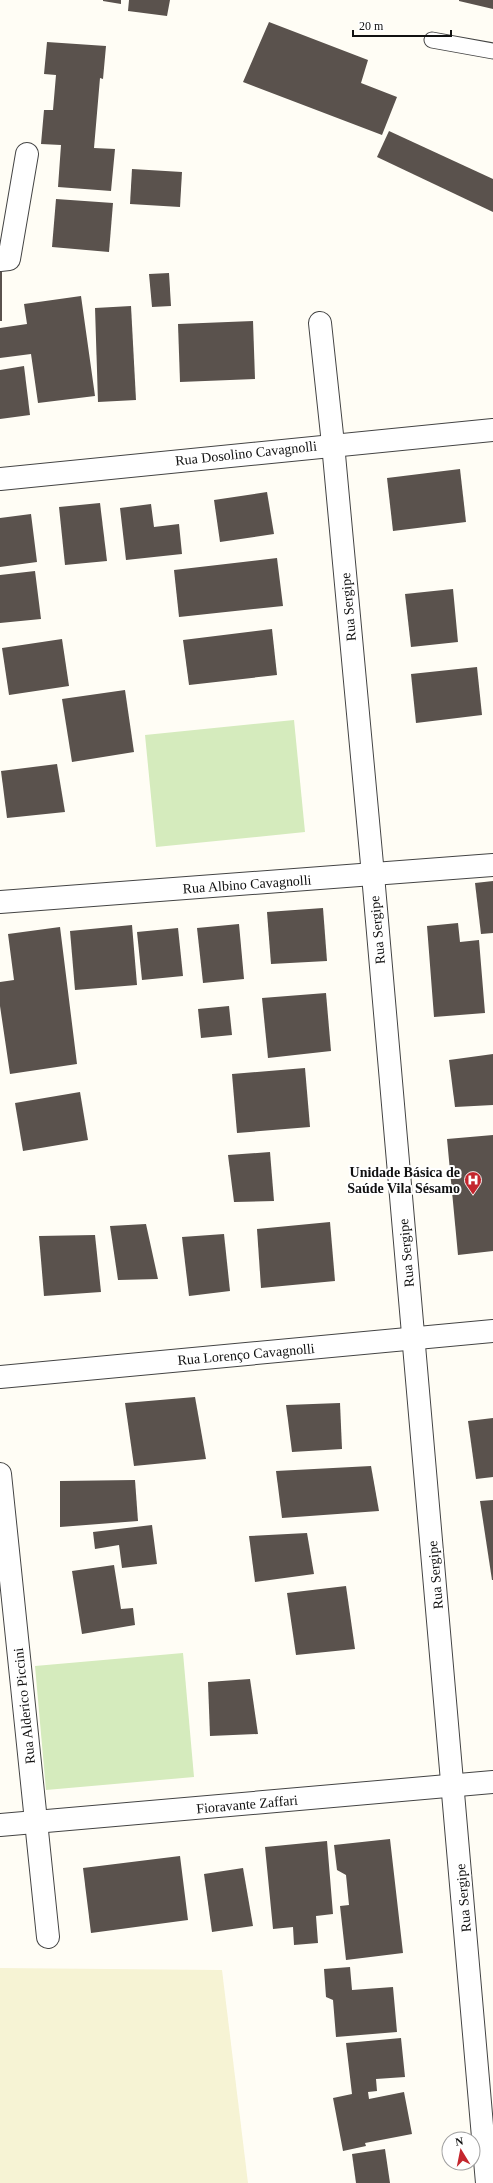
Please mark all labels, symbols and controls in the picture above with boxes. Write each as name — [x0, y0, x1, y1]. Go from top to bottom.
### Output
scale bar — [353, 12, 451, 38]
text: 20 m — [359, 19, 384, 33]
street label: Rua Dosolino Cavagnolli — [174, 439, 318, 468]
street label: Rua Sergipe — [338, 572, 359, 642]
street label: Rua Albino Cavagnolli — [182, 873, 312, 896]
street label: Rua Sergipe — [367, 895, 388, 965]
place label: Unidade Básica de Saúde Vila Sésamo — [347, 1165, 460, 1196]
hospital icon: Unidade Básica de Saúde Vila Sésamo — [463, 1170, 483, 1195]
street label: Rua Sergipe — [396, 1218, 417, 1288]
street label: Rua Lorenço Cavagnolli — [177, 1341, 315, 1368]
street label: Rua Sergipe — [425, 1540, 446, 1610]
street label: Rua Alderico Piccini — [11, 1647, 38, 1765]
street label: Fioravante Zaffari — [196, 1793, 299, 1816]
street label: Rua Sergipe — [453, 1863, 474, 1933]
north arrow — [441, 2131, 481, 2171]
text: N — [454, 2135, 464, 2148]

